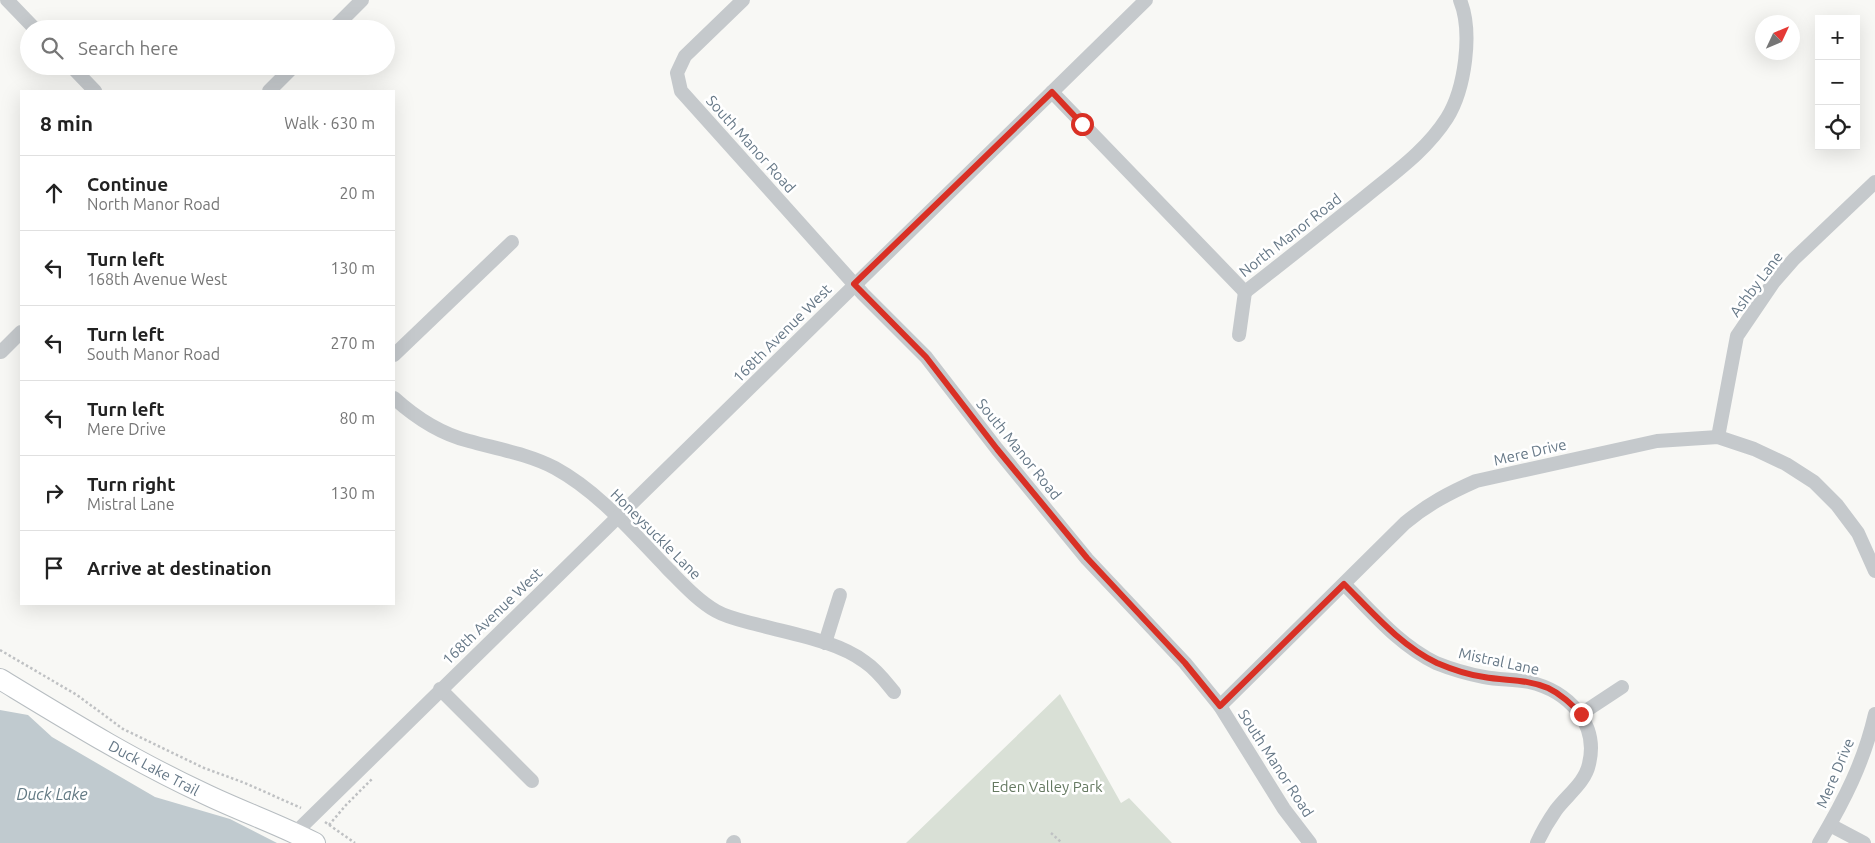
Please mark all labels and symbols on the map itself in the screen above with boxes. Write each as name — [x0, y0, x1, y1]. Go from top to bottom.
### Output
north arrow — [1755, 15, 1800, 60]
street label: South Manor Road — [703, 92, 799, 196]
route start — [1071, 113, 1094, 136]
street label: North Manor Road — [1236, 190, 1344, 280]
street label: Ashby Lane — [1726, 248, 1786, 320]
street label: 168th Avenue West — [729, 280, 835, 386]
street label: South Manor Road — [973, 395, 1065, 503]
street label: Mere Drive — [1492, 435, 1568, 469]
street label: Honeysuckle Lane — [607, 485, 705, 583]
street label: 168th Avenue West — [439, 564, 545, 668]
street label: Mistral Lane — [1457, 644, 1541, 678]
route end — [1570, 703, 1593, 726]
street label: South Manor Road — [1235, 706, 1317, 820]
street label: Mere Drive — [1813, 736, 1857, 810]
street label: Duck Lake Trail — [106, 737, 202, 799]
park label: Eden Valley Park — [992, 778, 1103, 795]
water label: Duck Lake — [16, 785, 88, 803]

